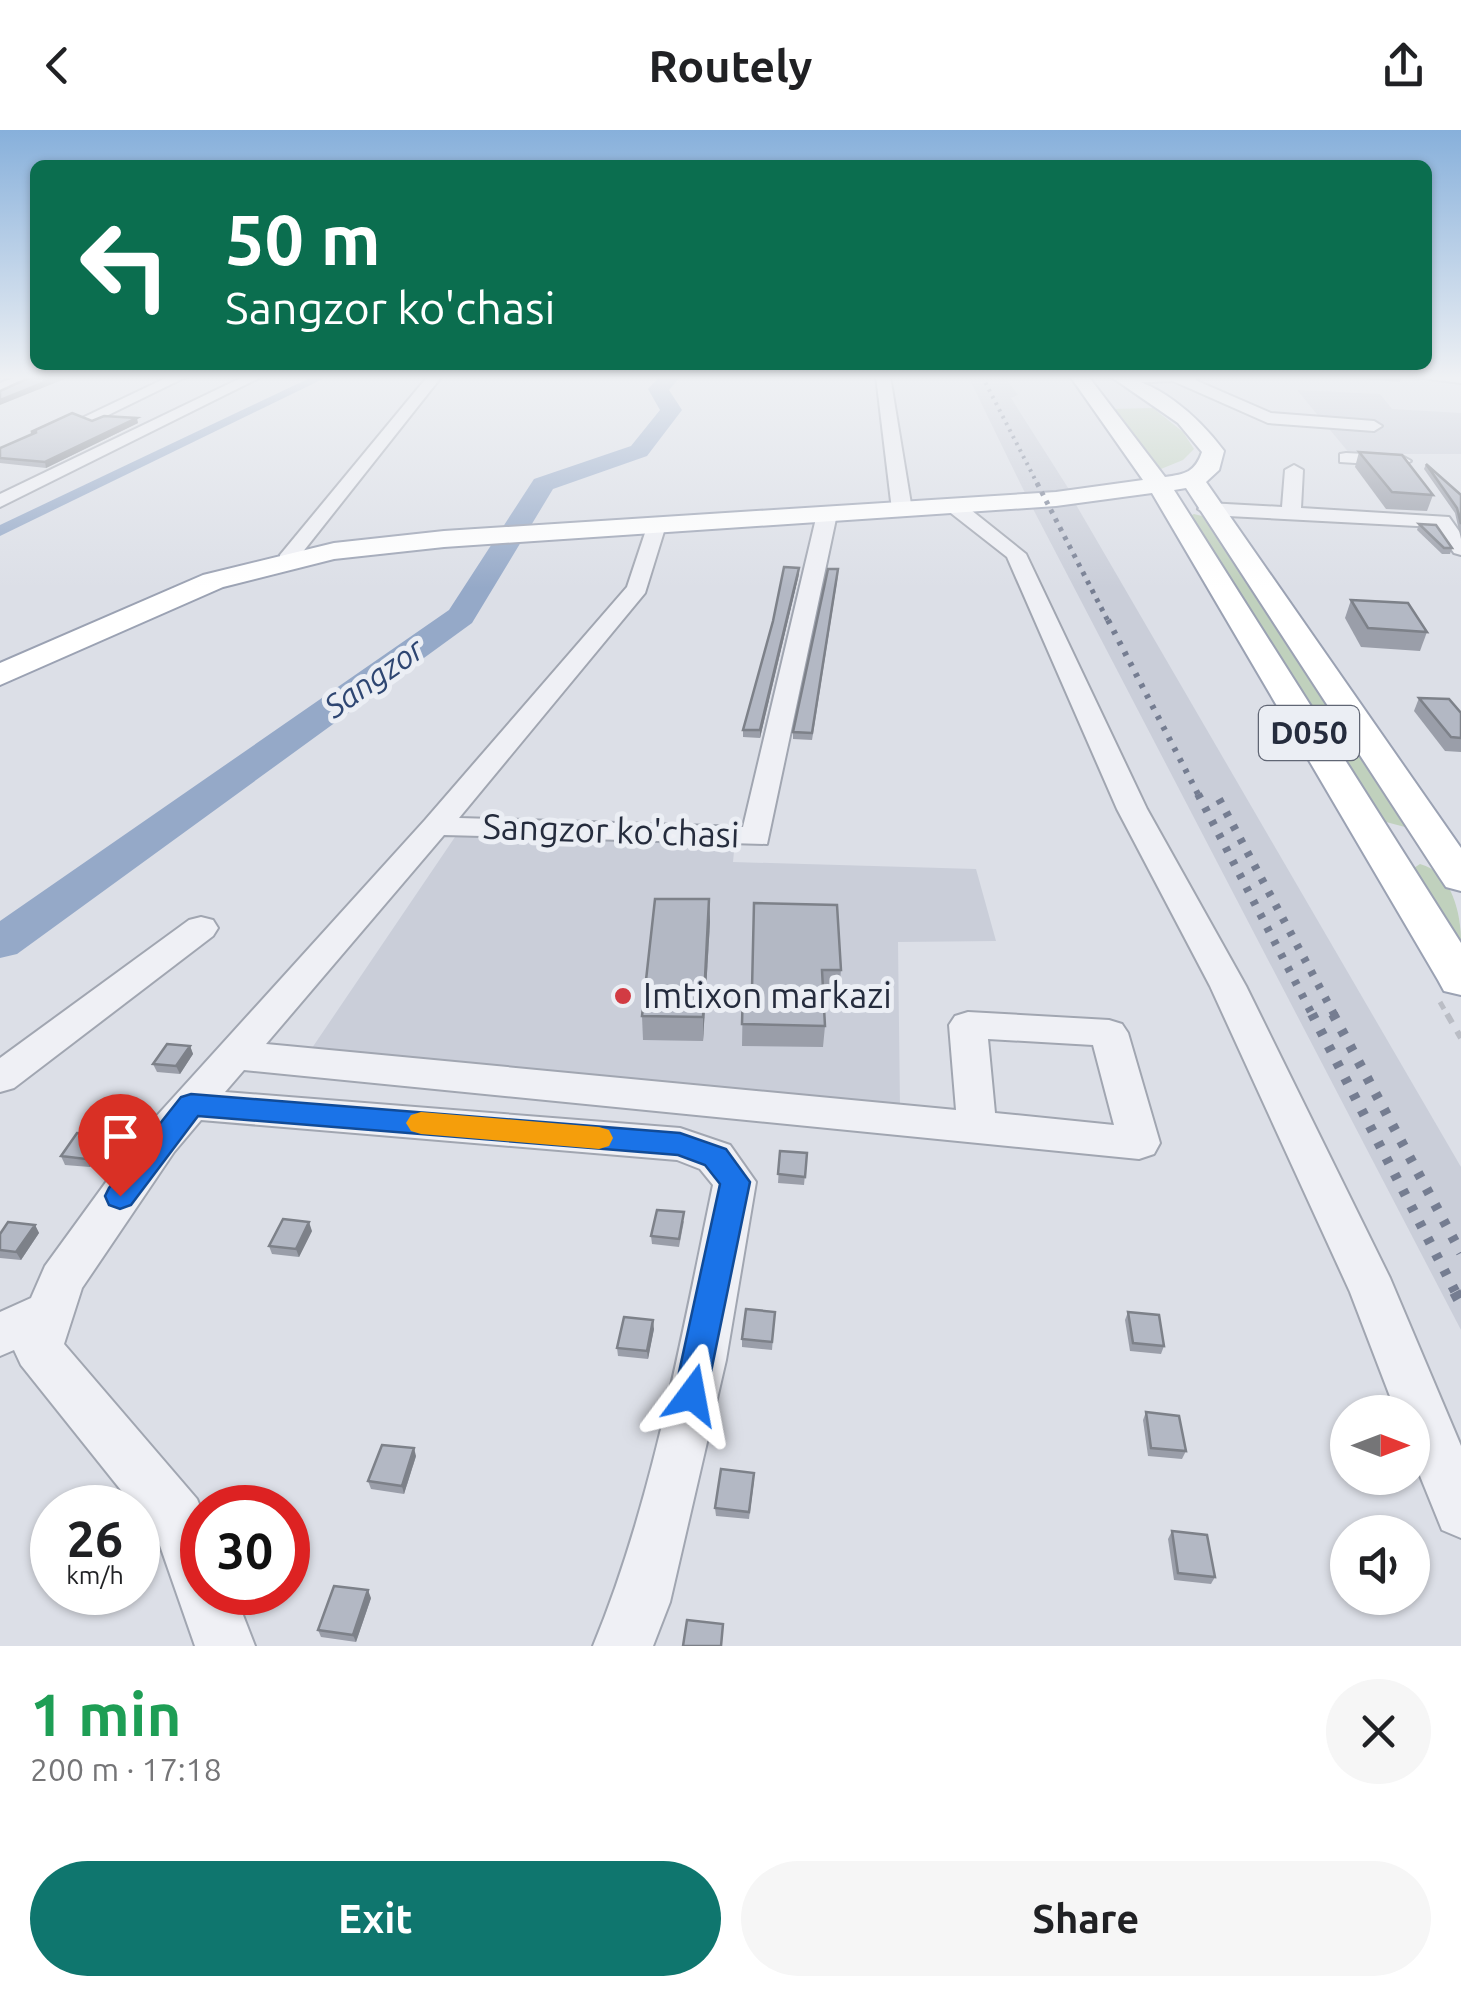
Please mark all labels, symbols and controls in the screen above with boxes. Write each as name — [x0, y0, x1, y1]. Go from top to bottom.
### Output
icon: back — [30, 38, 85, 93]
icon: share — [1376, 38, 1431, 93]
text: Routely — [649, 40, 812, 91]
icon: left — [60, 200, 190, 330]
text: 50 m — [225, 200, 381, 278]
text: Sangzor ko'chasi — [225, 282, 556, 333]
water label: Sangzor — [316, 630, 430, 725]
road number: D050 — [1259, 706, 1359, 760]
street label: Sangzor ko'chasi — [482, 806, 740, 854]
place label: Imtixon markazi — [643, 975, 892, 1015]
marker: Imtixon markazi — [612, 985, 634, 1007]
pin — [78, 1094, 163, 1197]
icon: arrive — [93, 1109, 148, 1164]
position arrow — [640, 1343, 744, 1447]
north arrow — [1330, 1395, 1430, 1495]
map controls — [1330, 1395, 1430, 1615]
speed limit sign: 30 — [180, 1485, 310, 1615]
text: 26 — [67, 1510, 123, 1566]
button: sound — [1330, 1515, 1430, 1615]
text: km/h — [66, 1561, 124, 1589]
button: close — [1326, 1679, 1431, 1784]
text: 1 min — [30, 1680, 182, 1747]
text: 200 m · 17:18 — [30, 1751, 222, 1787]
button: Exit — [30, 1861, 721, 1976]
button: Share — [741, 1861, 1431, 1976]

